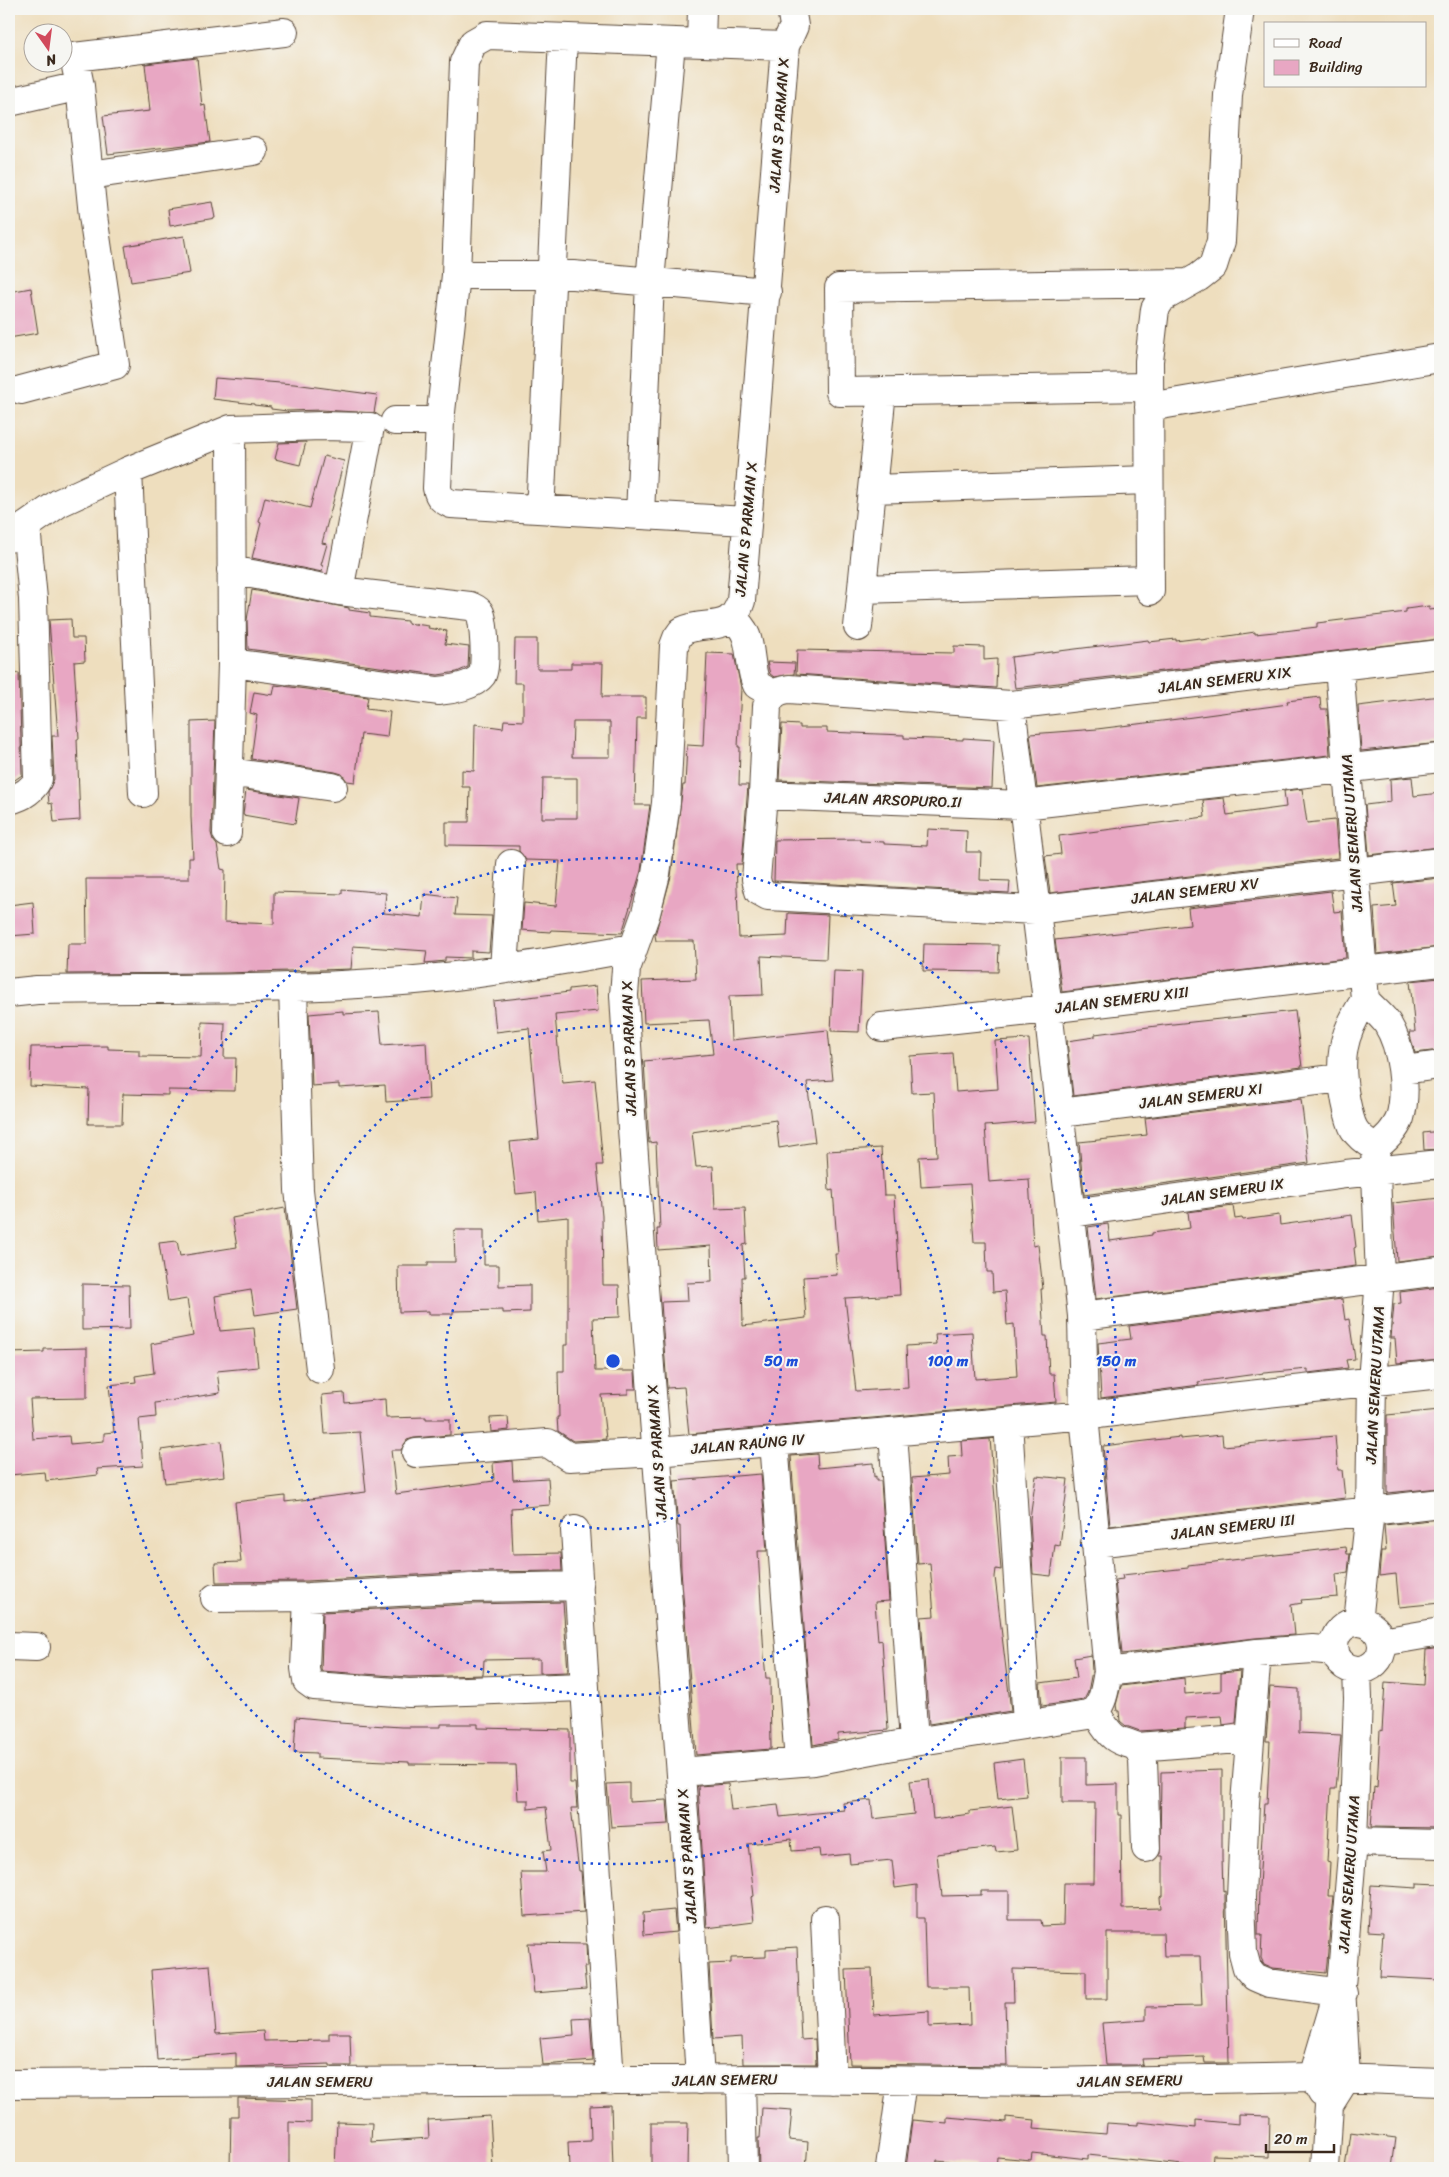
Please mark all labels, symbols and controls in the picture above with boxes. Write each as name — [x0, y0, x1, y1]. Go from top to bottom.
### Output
north arrow — [22, 22, 72, 72]
legend — [1264, 22, 1426, 88]
text: Road — [1309, 30, 1342, 56]
text: N — [43, 47, 60, 74]
text: Building — [1309, 54, 1363, 80]
street label: JALAN S PARMAN X — [761, 57, 797, 194]
street label: JALAN S PARMAN X — [727, 460, 765, 598]
street label: JALAN SEMERU XIX — [1156, 659, 1293, 701]
street label: JALAN SEMERU UTAMA — [1334, 753, 1371, 914]
street label: JALAN ARSOPURO.II — [823, 785, 962, 815]
street label: JALAN SEMERU XV — [1129, 870, 1261, 912]
street label: JALAN SEMERU XIII — [1053, 979, 1191, 1021]
street label: JALAN S PARMAN X — [614, 980, 644, 1117]
street label: JALAN SEMERU XI — [1137, 1075, 1265, 1117]
street label: JALAN SEMERU IX — [1159, 1170, 1286, 1214]
street label: JALAN SEMERU UTAMA — [1358, 1305, 1392, 1466]
text: 50 m — [764, 1348, 799, 1374]
text: 100 m — [928, 1348, 969, 1374]
text: 150 m — [1096, 1348, 1137, 1374]
centre of rings — [604, 1352, 622, 1370]
street label: JALAN S PARMAN X — [639, 1384, 675, 1521]
street label: JALAN RAUNG IV — [689, 1426, 806, 1462]
street label: JALAN SEMERU III — [1169, 1506, 1297, 1548]
street label: JALAN S PARMAN X — [669, 1788, 705, 1925]
street label: JALAN SEMERU UTAMA — [1330, 1794, 1367, 1955]
street label: JALAN SEMERU — [671, 2066, 778, 2094]
street label: JALAN SEMERU — [1076, 2067, 1183, 2095]
street label: JALAN SEMERU — [266, 2069, 373, 2095]
scale bar — [1266, 2122, 1334, 2154]
text: 20 m — [1274, 2126, 1308, 2152]

